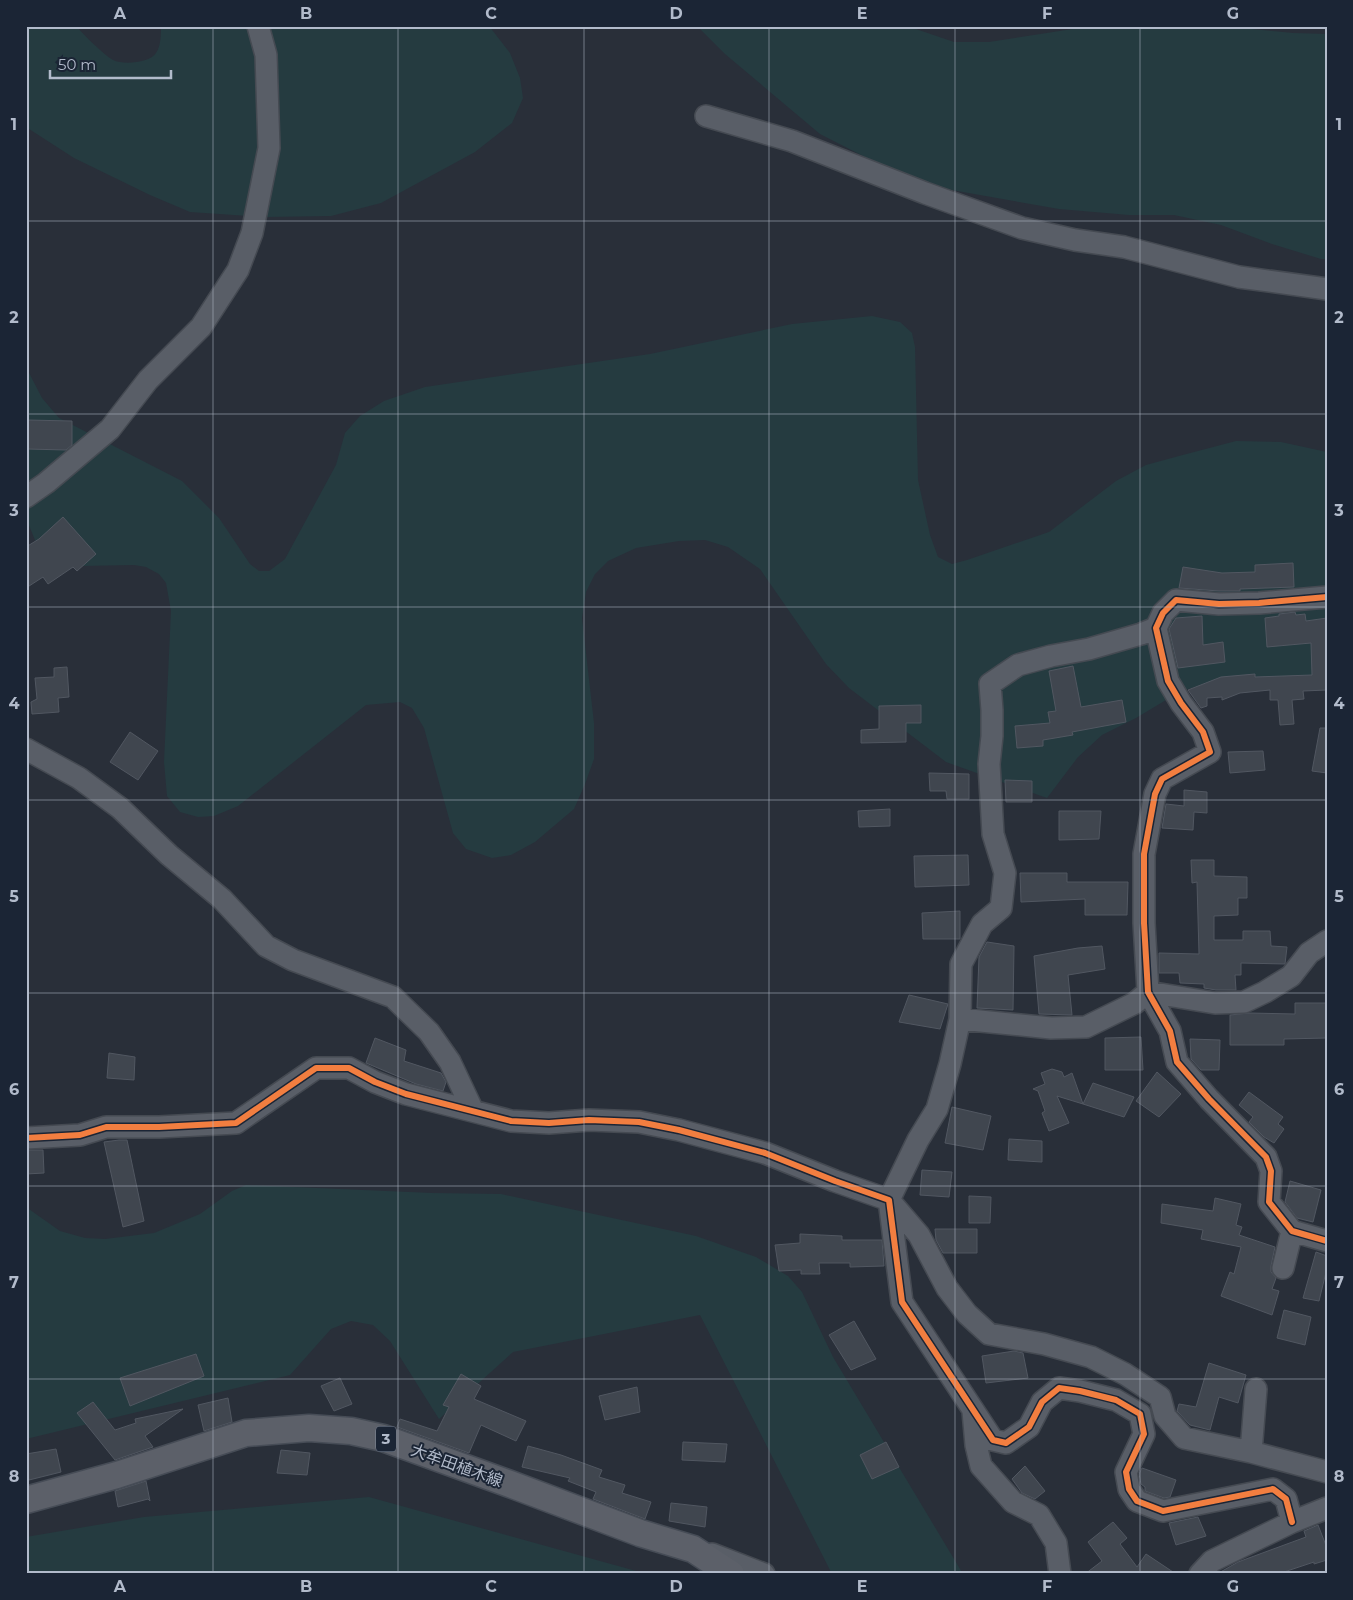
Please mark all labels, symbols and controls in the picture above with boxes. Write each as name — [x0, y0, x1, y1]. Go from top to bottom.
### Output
text: A — [113, 4, 127, 23]
text: B — [300, 4, 312, 23]
text: C — [485, 4, 497, 23]
text: D — [669, 4, 683, 23]
text: E — [857, 4, 867, 23]
text: F — [1042, 4, 1052, 23]
text: G — [1227, 4, 1239, 23]
scale bar — [50, 48, 171, 80]
text: 50 m — [58, 55, 96, 74]
text: 1 — [11, 115, 17, 134]
text: 1 — [1336, 115, 1342, 134]
text: 2 — [9, 308, 19, 327]
text: 2 — [1334, 308, 1344, 327]
text: 3 — [8, 501, 19, 520]
text: 3 — [1333, 501, 1344, 520]
text: 4 — [8, 694, 20, 713]
text: 4 — [1333, 694, 1345, 713]
text: 5 — [9, 887, 19, 906]
text: 5 — [1334, 887, 1344, 906]
text: 6 — [9, 1080, 19, 1099]
text: 6 — [1334, 1080, 1344, 1099]
text: 7 — [9, 1273, 19, 1292]
text: 7 — [1334, 1273, 1344, 1292]
road number: 3 — [376, 1426, 396, 1452]
street label: 大牟田植木線 — [408, 1440, 505, 1491]
text: 8 — [9, 1467, 19, 1486]
text: 8 — [1334, 1467, 1344, 1486]
text: A — [113, 1577, 127, 1596]
text: B — [300, 1577, 312, 1596]
text: C — [485, 1577, 497, 1596]
text: D — [669, 1577, 683, 1596]
text: E — [857, 1577, 867, 1596]
text: F — [1042, 1577, 1052, 1596]
text: G — [1227, 1577, 1239, 1596]

